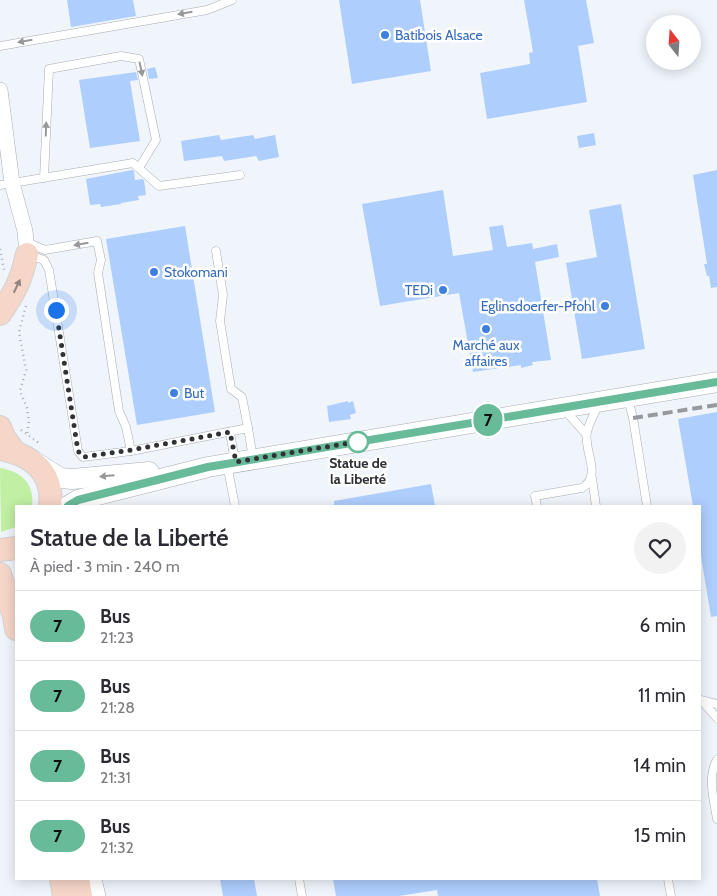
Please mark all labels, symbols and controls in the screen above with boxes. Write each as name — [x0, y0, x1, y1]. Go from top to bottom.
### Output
one-way arrow — [177, 10, 193, 18]
north arrow — [646, 15, 701, 70]
map controls — [646, 15, 701, 70]
place label: Batibois Alsace — [395, 26, 483, 44]
marker: Batibois Alsace — [379, 29, 391, 41]
one-way arrow — [17, 38, 33, 46]
one-way arrow — [137, 62, 145, 77]
one-way arrow — [43, 121, 51, 137]
one-way arrow — [73, 240, 89, 248]
place label: Stokomani — [164, 263, 228, 281]
marker: Stokomani — [148, 266, 160, 278]
one-way arrow — [14, 279, 22, 293]
place label: TEDi — [405, 281, 433, 299]
marker: TEDi — [437, 284, 449, 296]
place label: Eglinsdoerfer-Pfohl — [481, 297, 596, 315]
your location — [44, 298, 69, 323]
marker: Eglinsdoerfer-Pfohl — [599, 300, 611, 312]
marker: Marché aux affaires — [480, 323, 492, 335]
place label: Marché aux affaires — [452, 336, 520, 370]
place label: But — [184, 384, 205, 402]
marker: But — [168, 387, 180, 399]
line badge: 7 — [472, 404, 504, 436]
text: 7 — [483, 409, 493, 431]
marker: Statue de la Liberté — [347, 431, 369, 453]
place label: Statue de la Liberté — [329, 454, 387, 488]
one-way arrow — [99, 472, 115, 480]
button: heart — [634, 522, 686, 574]
text: Statue de la Liberté — [30, 523, 229, 552]
text: À pied · 3 min · 240 m — [30, 557, 180, 576]
text: Bus — [100, 605, 130, 628]
text: 6 min — [640, 614, 686, 637]
text: 7 — [53, 615, 62, 637]
text: 21:23 — [100, 628, 134, 647]
text: Bus — [100, 675, 130, 698]
text: 11 min — [638, 684, 686, 707]
text: 7 — [53, 685, 62, 707]
text: 21:28 — [100, 698, 135, 717]
text: Bus — [100, 745, 130, 768]
text: 14 min — [633, 754, 686, 777]
text: 7 — [53, 755, 62, 777]
text: 21:31 — [100, 768, 131, 787]
text: Bus — [100, 815, 130, 838]
text: 15 min — [634, 824, 686, 847]
text: 7 — [53, 825, 62, 847]
text: 21:32 — [100, 838, 134, 857]

